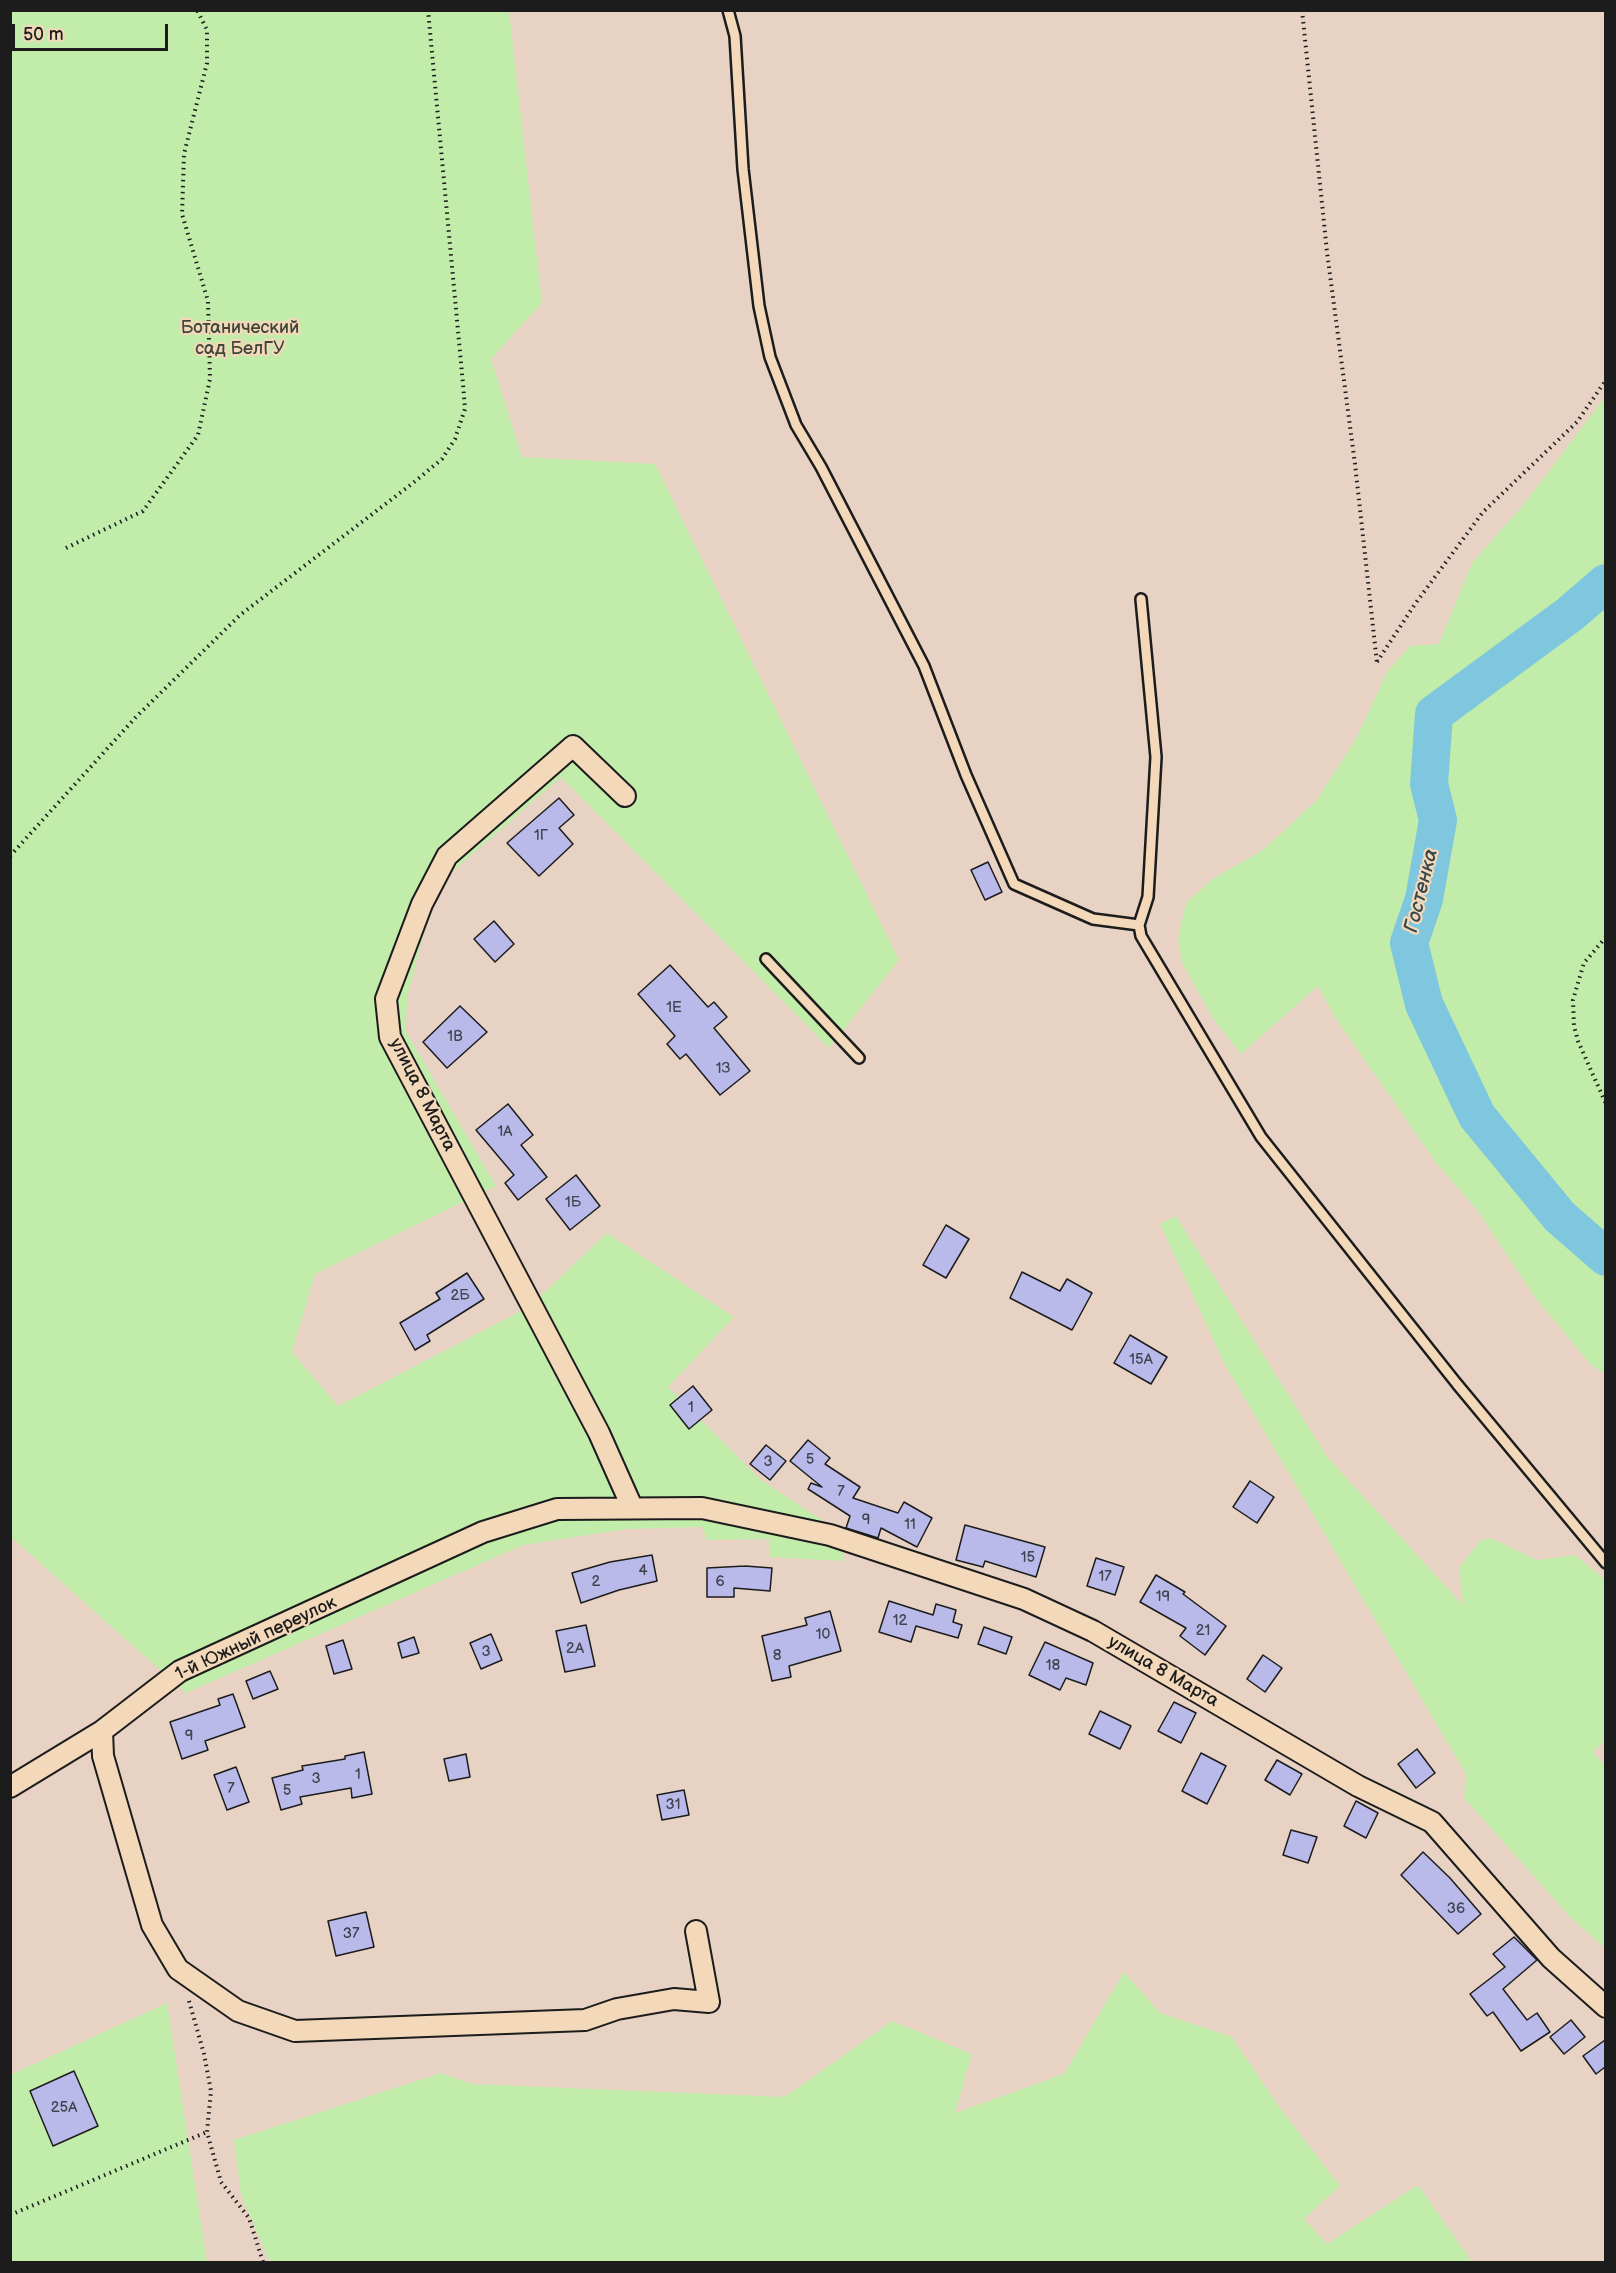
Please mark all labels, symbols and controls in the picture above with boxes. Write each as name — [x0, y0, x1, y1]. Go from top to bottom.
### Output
scale bar — [15, 12, 171, 50]
text: 50 m — [23, 24, 64, 45]
park label: Ботанический сад БелГУ — [181, 317, 299, 360]
house number: 1Г — [534, 827, 548, 845]
water label: Гостенка — [1400, 847, 1444, 935]
house number: 1Е — [666, 999, 682, 1017]
house number: 1В — [447, 1028, 463, 1046]
street label: улица 8 Марта — [384, 1035, 460, 1155]
house number: 1З — [716, 1060, 730, 1078]
house number: 1А — [498, 1123, 512, 1141]
house number: 1Б — [565, 1194, 581, 1212]
house number: 2Б — [450, 1287, 470, 1305]
house number: 15А — [1129, 1351, 1153, 1369]
house number: 1 — [688, 1399, 694, 1417]
house number: 5 — [806, 1451, 814, 1469]
house number: 3 — [763, 1453, 773, 1471]
house number: 7 — [837, 1483, 845, 1501]
house number: 9 — [862, 1511, 870, 1529]
house number: 11 — [904, 1516, 916, 1534]
house number: 15 — [1021, 1549, 1035, 1567]
house number: 4 — [638, 1562, 648, 1580]
house number: 17 — [1098, 1568, 1112, 1586]
house number: 2 — [592, 1573, 600, 1591]
house number: 6 — [715, 1573, 725, 1591]
house number: 19 — [1156, 1588, 1170, 1606]
street label: 1-й Южный переулок — [172, 1592, 340, 1686]
house number: 12 — [893, 1612, 907, 1630]
house number: 21 — [1196, 1622, 1210, 1640]
house number: 10 — [816, 1626, 830, 1644]
street label: улица 8 Марта — [1104, 1632, 1222, 1712]
house number: 2А — [566, 1640, 584, 1658]
house number: 3 — [481, 1643, 491, 1661]
house number: 8 — [773, 1647, 781, 1665]
house number: 18 — [1046, 1657, 1060, 1675]
house number: 9 — [185, 1727, 193, 1745]
house number: 1 — [355, 1766, 361, 1784]
house number: 3 — [311, 1770, 321, 1788]
house number: 7 — [227, 1780, 235, 1798]
house number: 5 — [283, 1782, 291, 1800]
house number: 31 — [665, 1796, 681, 1814]
house number: 36 — [1447, 1900, 1465, 1918]
house number: 37 — [343, 1925, 359, 1943]
house number: 25А — [51, 2099, 77, 2117]

